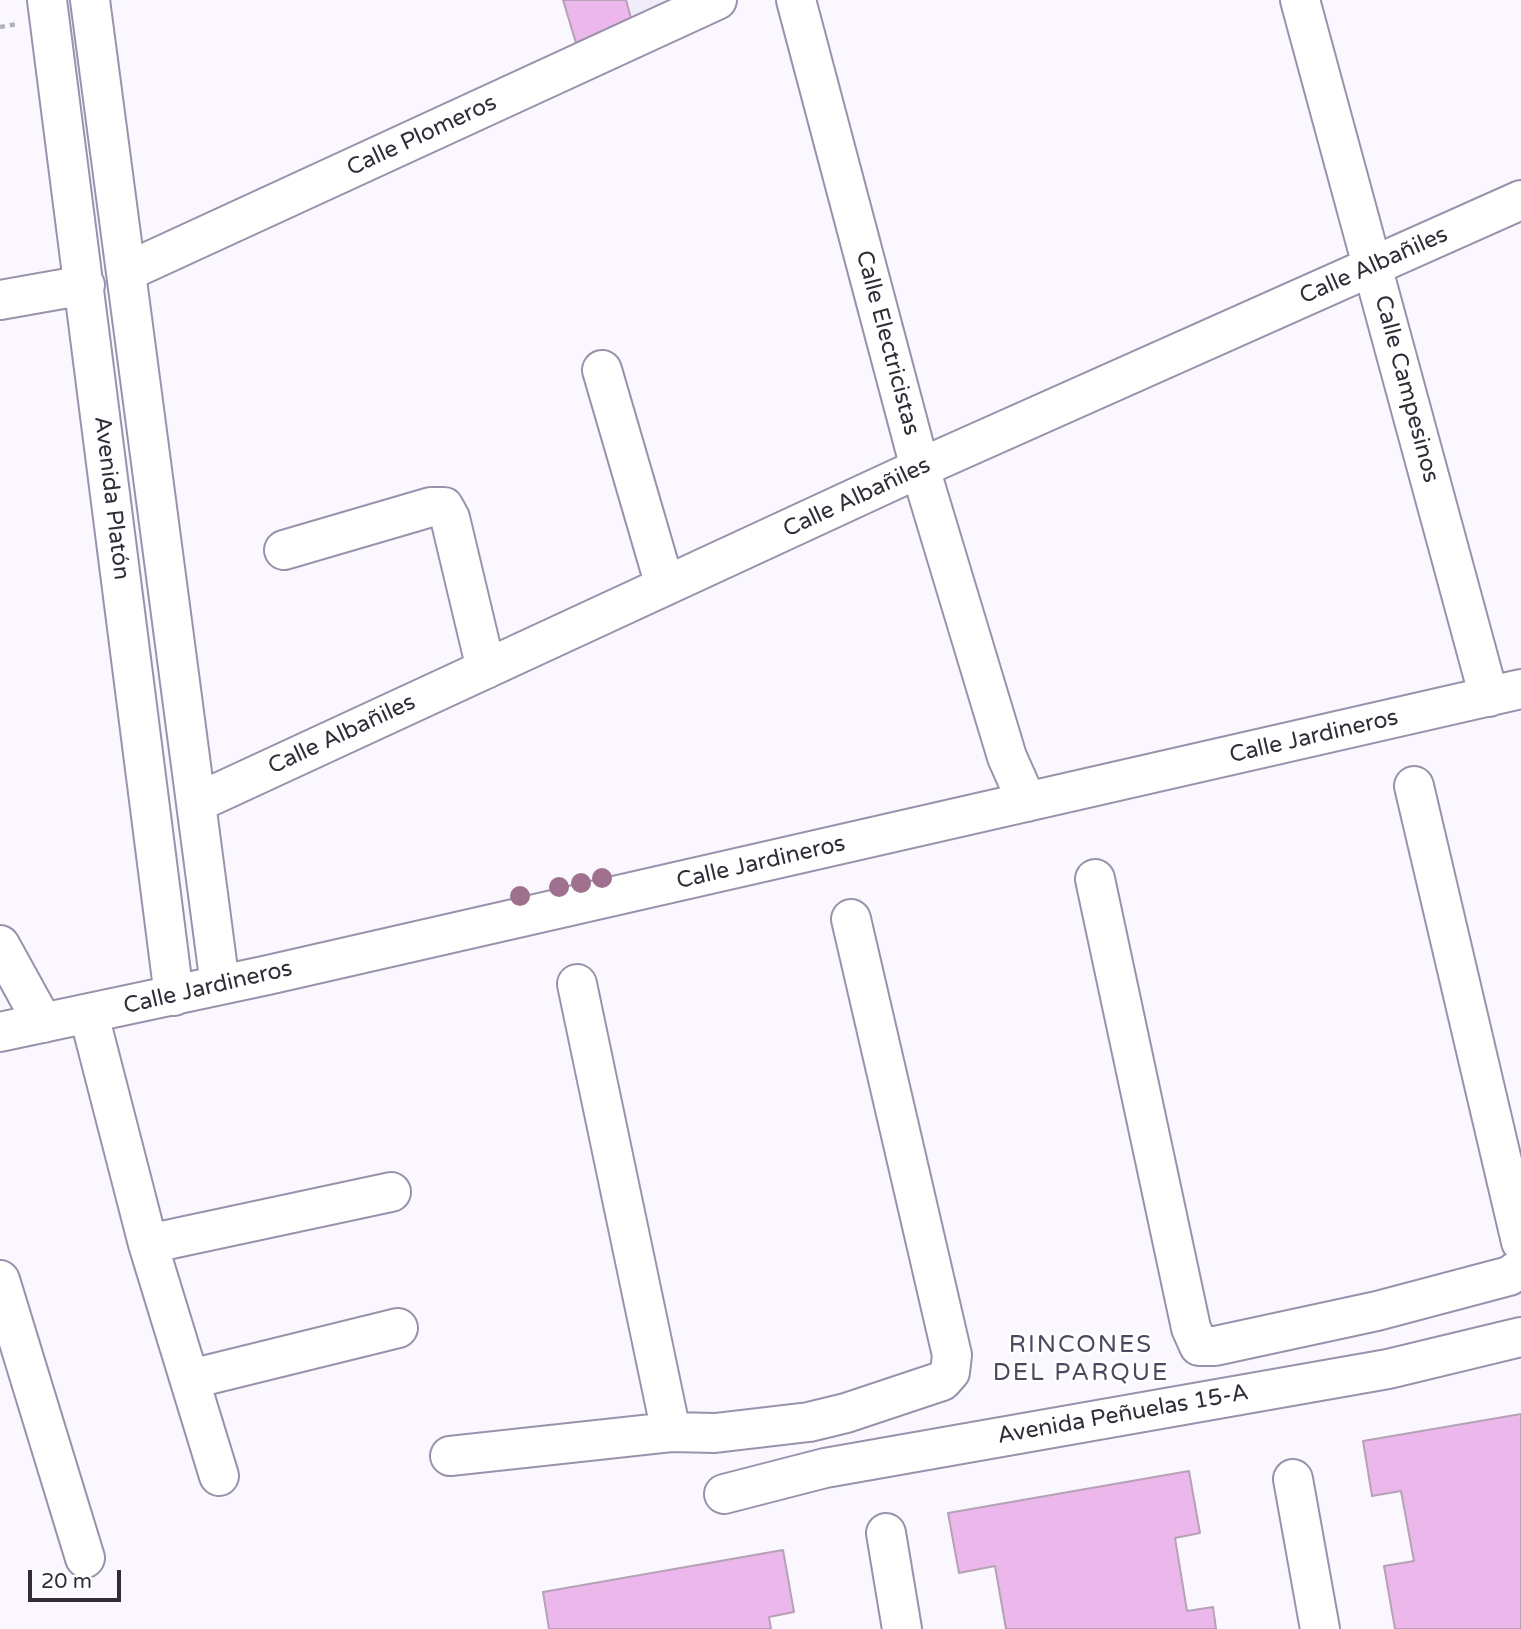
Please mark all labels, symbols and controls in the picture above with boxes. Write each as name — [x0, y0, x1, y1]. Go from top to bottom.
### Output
street label: Calle Plomeros — [343, 89, 501, 183]
street label: Calle Albañiles — [1296, 221, 1452, 311]
street label: Calle Electricistas — [849, 248, 925, 438]
street label: Calle Campesinos — [1368, 292, 1444, 486]
street label: Avenida Platón — [87, 415, 135, 581]
street label: Calle Albañiles — [779, 452, 935, 544]
street label: Calle Albañiles — [264, 689, 420, 781]
street label: Calle Jardineros — [1227, 704, 1401, 770]
street label: Calle Jardineros — [674, 830, 848, 896]
street label: Calle Jardineros — [121, 955, 295, 1021]
district label: RINCONES DEL PARQUE — [994, 1332, 1168, 1388]
street label: Avenida Peñuelas 15-A — [995, 1379, 1251, 1451]
scale bar — [32, 1556, 124, 1600]
text: 20 m — [41, 1569, 92, 1594]

